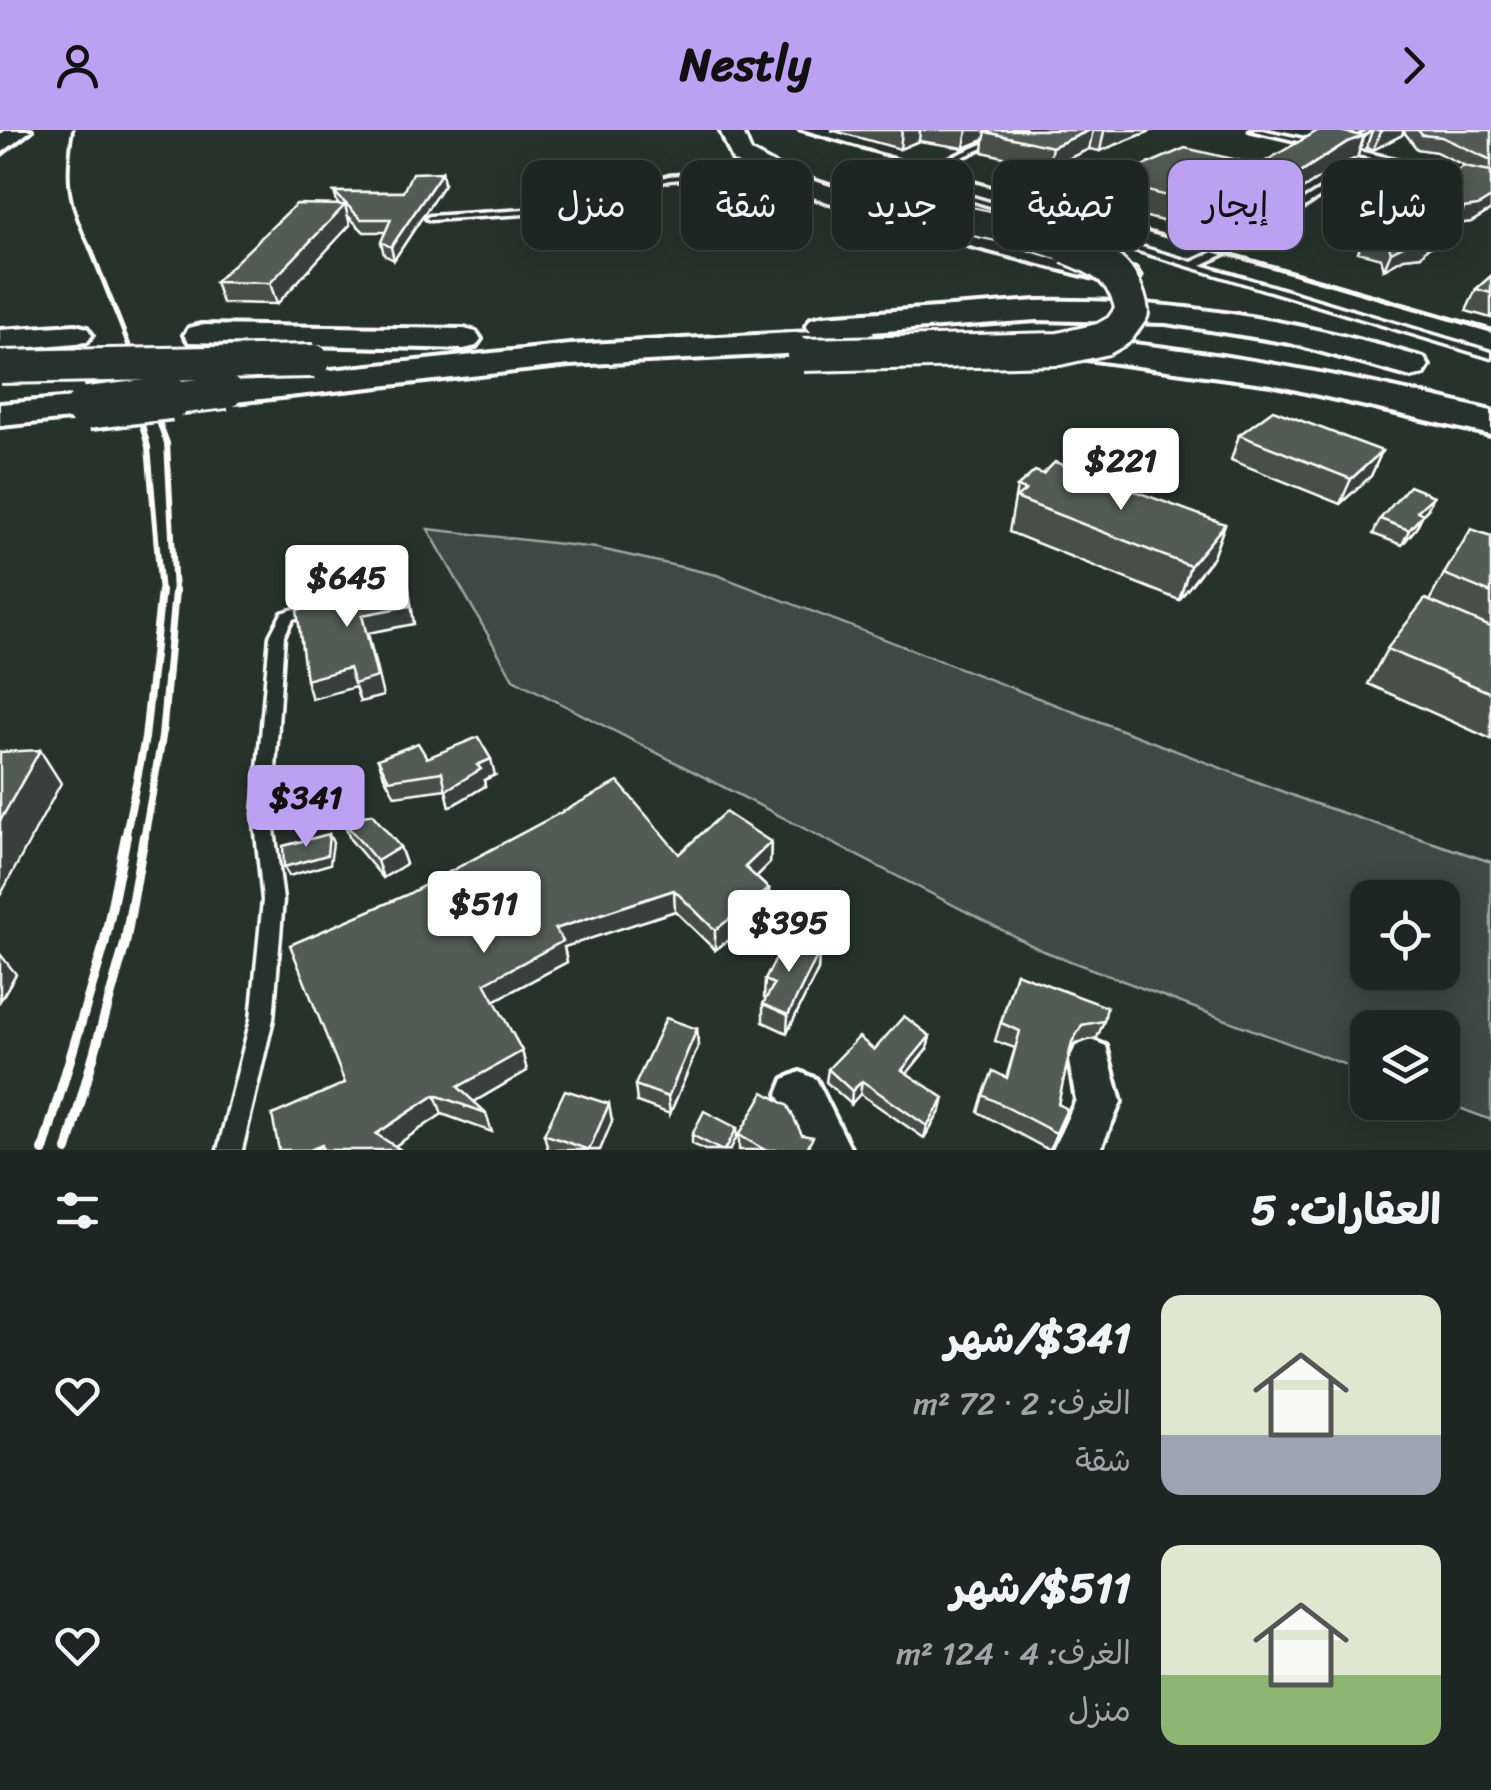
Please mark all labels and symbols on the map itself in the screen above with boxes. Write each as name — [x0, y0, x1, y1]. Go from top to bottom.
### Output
pin: $221 — [1062, 428, 1180, 513]
pin: $645 — [288, 545, 406, 630]
pin: $341 — [247, 765, 365, 850]
pin: $511 — [425, 871, 543, 956]
pin: $395 — [730, 890, 848, 975]

